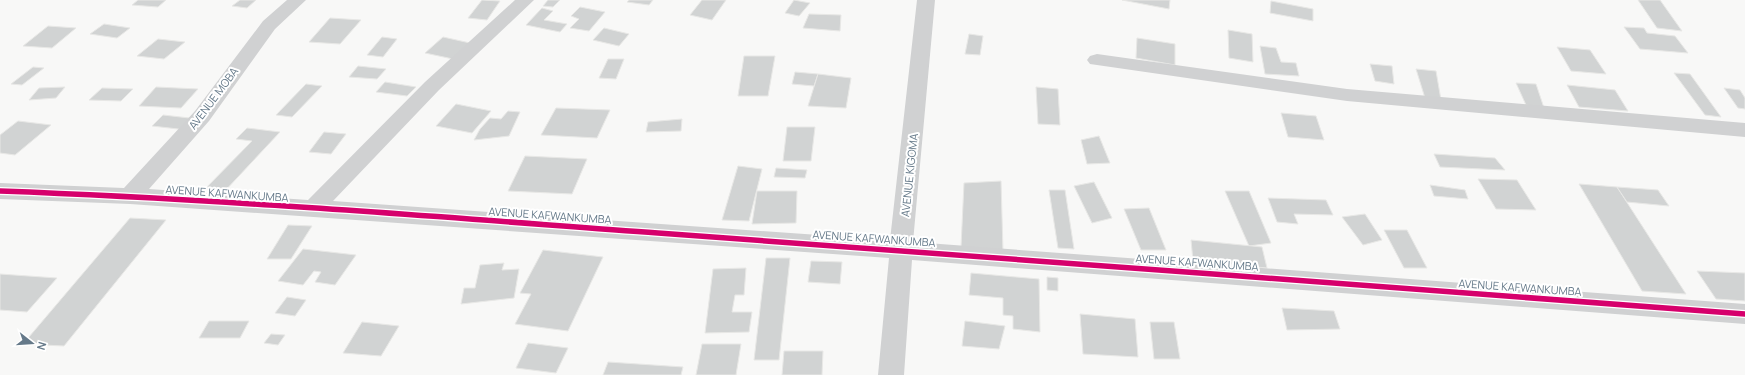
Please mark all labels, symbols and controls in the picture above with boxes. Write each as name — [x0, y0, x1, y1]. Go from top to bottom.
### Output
street label: AVENUE MOBA — [185, 64, 241, 132]
street label: AVENUE KIGOMA — [897, 132, 921, 217]
street label: AVENUE KAFWANKUMBA — [165, 181, 289, 205]
street label: AVENUE KAFWANKUMBA — [488, 203, 612, 227]
street label: AVENUE KAFWANKUMBA — [812, 226, 936, 250]
street label: AVENUE KAFWANKUMBA — [1135, 250, 1259, 274]
street label: AVENUE KAFWANKUMBA — [1458, 275, 1582, 299]
north arrow — [12, 323, 52, 363]
text: N — [34, 340, 50, 352]

